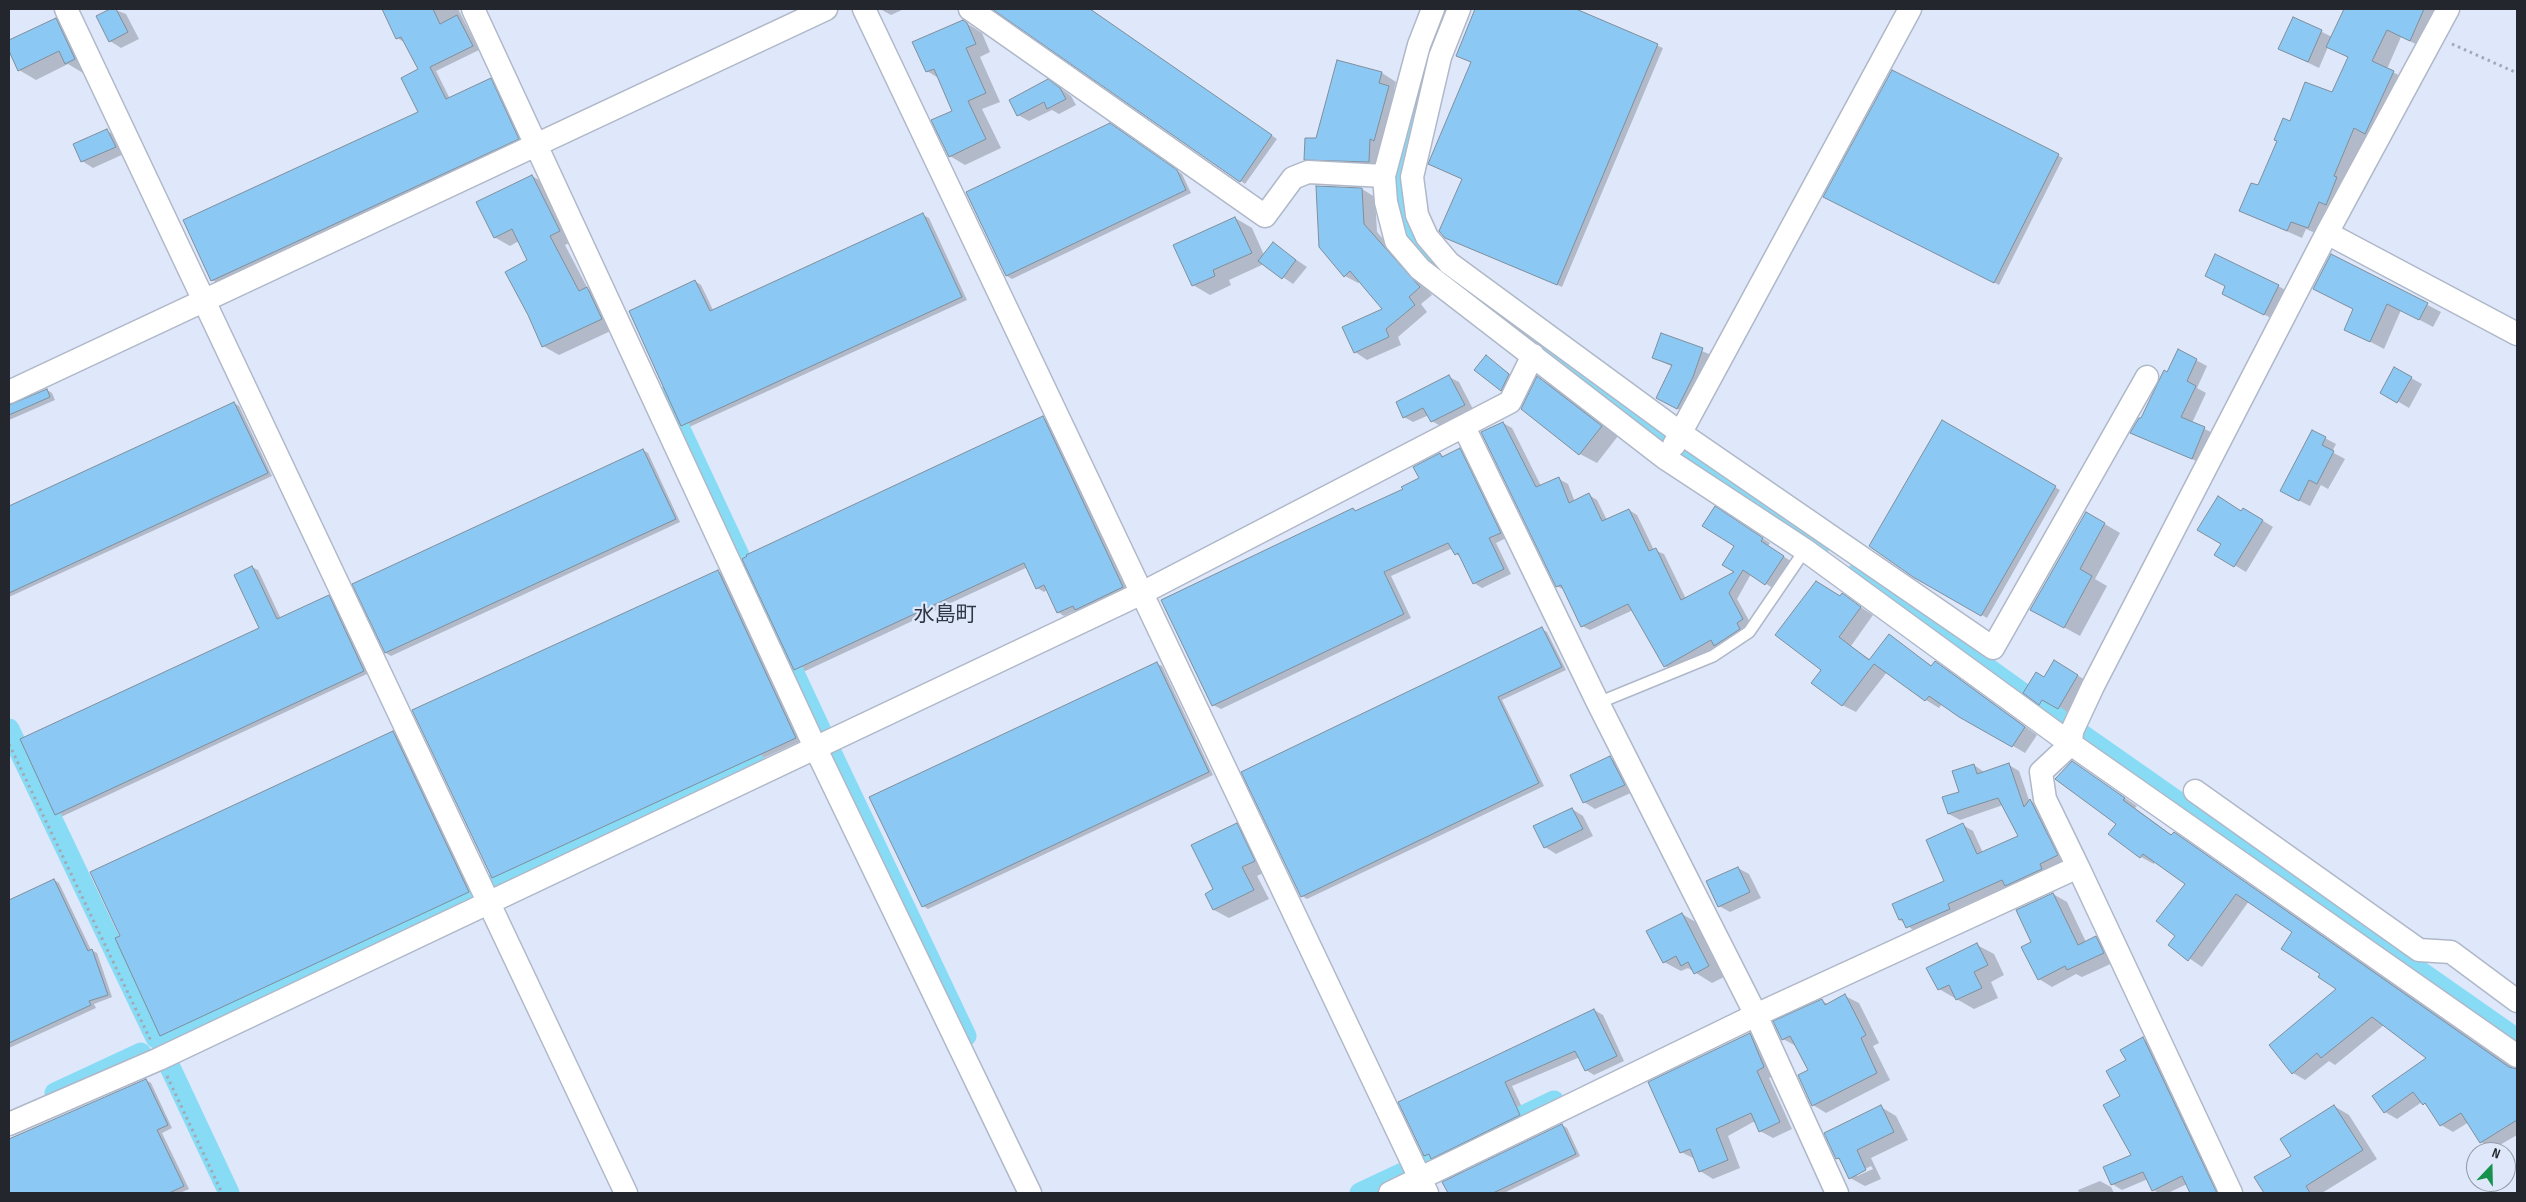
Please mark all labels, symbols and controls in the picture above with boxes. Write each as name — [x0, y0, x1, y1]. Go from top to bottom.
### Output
district label: 水島町 — [914, 603, 976, 629]
north arrow — [2466, 1142, 2516, 1192]
text: N — [2490, 1144, 2503, 1163]

